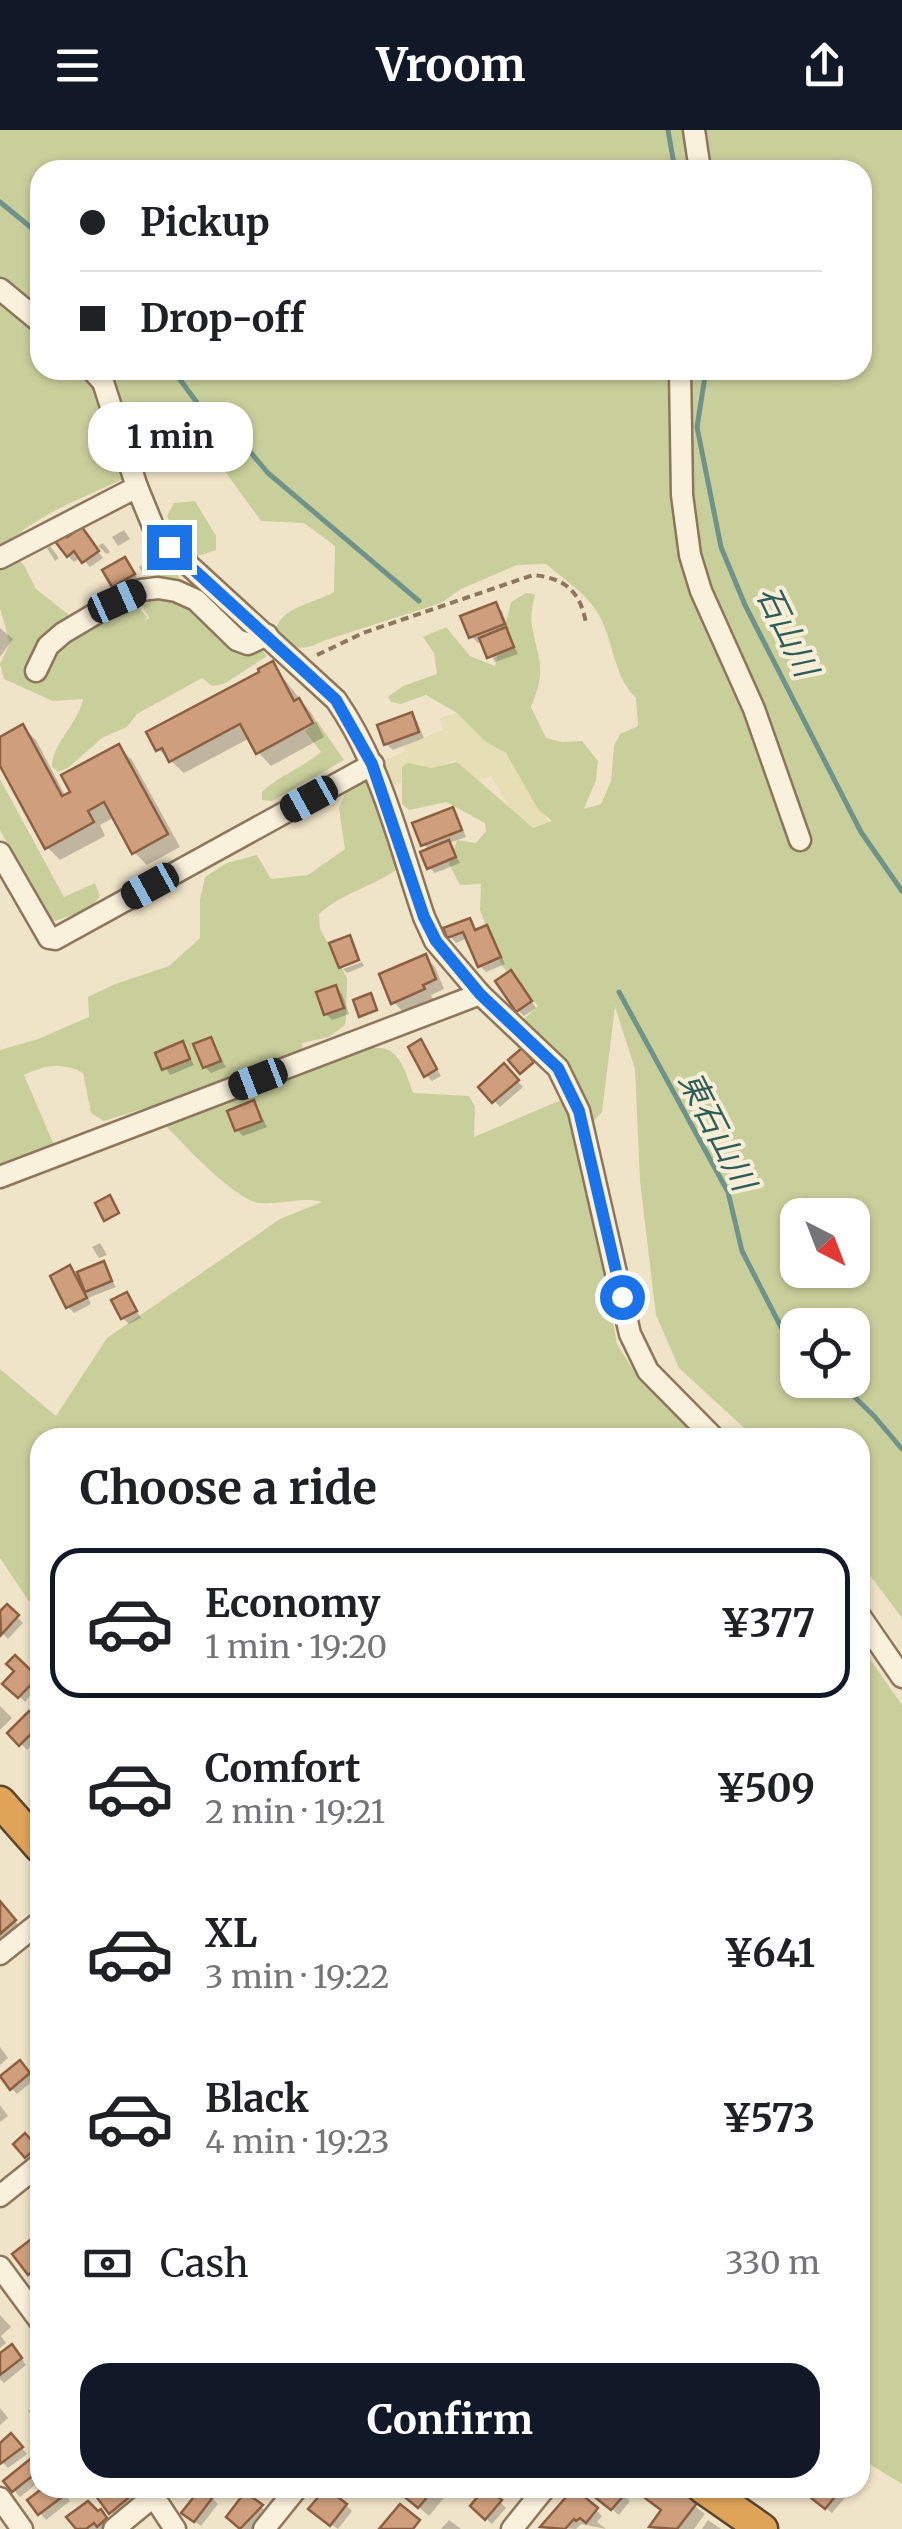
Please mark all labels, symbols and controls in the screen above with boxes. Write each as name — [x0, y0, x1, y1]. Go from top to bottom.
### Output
text: Vroom — [376, 37, 526, 93]
icon: menu — [50, 38, 105, 93]
icon: share — [797, 38, 852, 93]
text: Pickup — [140, 199, 270, 246]
text: Drop-off — [140, 295, 305, 342]
callout: 1 min — [86, 402, 252, 472]
text: 1 min — [127, 417, 214, 457]
route end — [147, 525, 192, 570]
car — [83, 575, 151, 627]
water label: 石山川 — [748, 579, 827, 686]
car — [275, 771, 343, 827]
car — [116, 858, 184, 914]
car — [225, 1054, 291, 1104]
water label: 東石山川 — [670, 1065, 765, 1200]
north arrow — [780, 1198, 870, 1288]
map controls — [780, 1198, 870, 1398]
route start — [600, 1275, 645, 1320]
button: locate — [780, 1308, 870, 1398]
text: Choose a ride — [80, 1460, 377, 1516]
icon: car — [85, 1578, 175, 1668]
text: Economy — [205, 1580, 380, 1627]
text: ¥377 — [720, 1600, 815, 1647]
text: 1 min · 19:20 — [205, 1627, 387, 1667]
icon: car — [85, 1743, 175, 1833]
text: Comfort — [205, 1745, 361, 1792]
text: ¥509 — [716, 1765, 815, 1812]
text: 2 min · 19:21 — [205, 1792, 385, 1832]
icon: car — [85, 1908, 175, 1998]
text: XL — [205, 1910, 257, 1957]
text: ¥641 — [724, 1930, 815, 1977]
text: 3 min · 19:22 — [205, 1957, 389, 1997]
icon: car — [85, 2073, 175, 2163]
text: Black — [205, 2075, 309, 2122]
text: ¥573 — [722, 2095, 815, 2142]
text: 4 min · 19:23 — [205, 2122, 390, 2162]
icon: cash — [80, 2236, 135, 2291]
text: Cash — [160, 2240, 249, 2287]
text: 330 m — [725, 2243, 820, 2283]
button: Confirm — [80, 2363, 820, 2478]

